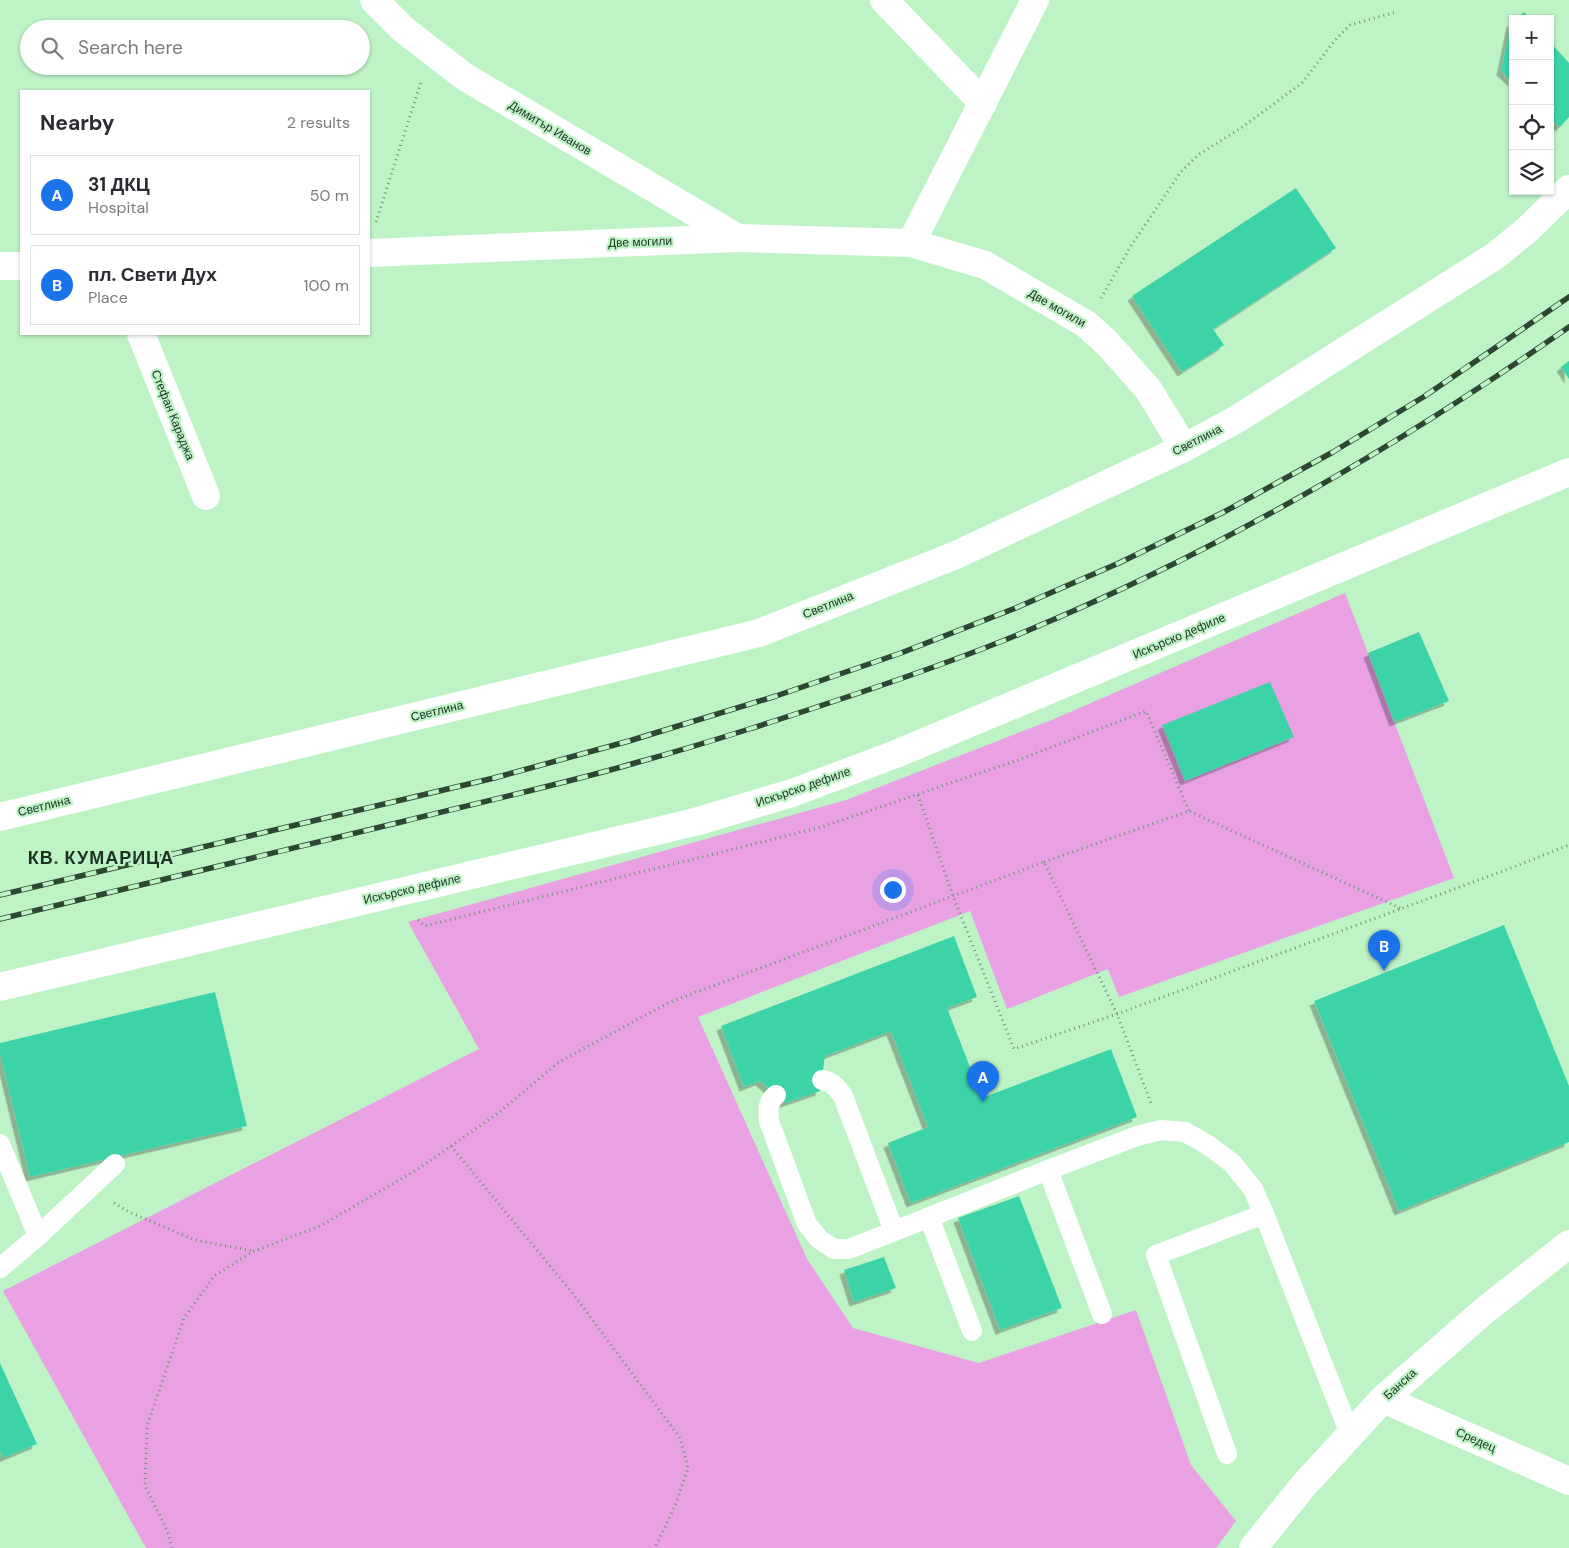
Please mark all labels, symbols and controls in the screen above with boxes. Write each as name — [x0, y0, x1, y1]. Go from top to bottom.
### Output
map controls — [1509, 15, 1554, 195]
button: + — [1509, 15, 1554, 60]
search box — [20, 20, 370, 75]
icon: search — [38, 34, 66, 62]
text: Search here — [78, 35, 183, 60]
button: − — [1509, 60, 1554, 105]
street label: Димитър Иванов — [506, 97, 594, 159]
button: locate — [1509, 105, 1554, 150]
text: Nearby — [40, 109, 114, 137]
text: 2 results — [287, 112, 350, 133]
button: layers — [1509, 150, 1554, 195]
text: 31 ДКЦ — [88, 172, 150, 197]
text: A — [51, 185, 63, 206]
text: 50 m — [310, 185, 349, 206]
text: Hospital — [88, 197, 149, 218]
street label: Две могили — [608, 233, 672, 251]
text: пл. Свети Дух — [88, 262, 217, 287]
text: B — [52, 275, 62, 296]
text: 100 m — [304, 275, 349, 296]
street label: Две могили — [1025, 285, 1089, 331]
text: Place — [88, 287, 128, 308]
street label: Стефан Караджа — [148, 368, 198, 463]
street label: Светлина — [1170, 421, 1225, 459]
street label: Светлина — [800, 587, 856, 622]
street label: Искърско дефиле — [1130, 609, 1228, 663]
street label: Светлина — [409, 697, 465, 725]
street label: Искърско дефиле — [753, 763, 853, 811]
street label: Светлина — [16, 792, 72, 820]
district label: КВ. КУМАРИЦА — [28, 846, 174, 870]
street label: Искърско дефиле — [362, 870, 462, 908]
your location — [880, 877, 906, 903]
pin: B — [1368, 930, 1400, 971]
pin: A — [967, 1061, 999, 1102]
street label: Банска — [1380, 1365, 1420, 1403]
street label: Средец — [1453, 1424, 1499, 1456]

